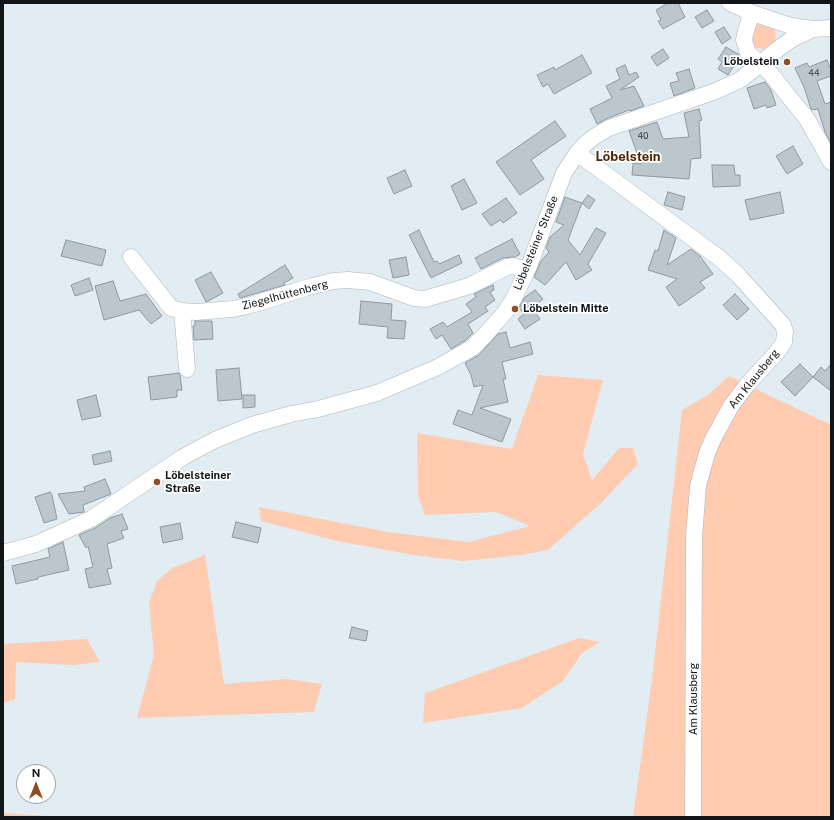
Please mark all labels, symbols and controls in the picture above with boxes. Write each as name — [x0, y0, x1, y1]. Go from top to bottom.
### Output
place label: Löbelstein — [724, 55, 779, 69]
marker: Löbelstein — [782, 57, 792, 67]
house number: 44 — [808, 68, 820, 78]
house number: 40 — [637, 131, 649, 141]
district label: Löbelstein — [595, 149, 661, 165]
street label: Löbelsteiner Straße — [511, 194, 561, 292]
street label: Ziegelhüttenberg — [240, 277, 330, 313]
place label: Löbelstein Mitte — [523, 302, 609, 316]
marker: Löbelstein Mitte — [510, 304, 520, 314]
street label: Am Klausberg — [726, 347, 782, 411]
place label: Löbelsteiner Straße — [165, 469, 231, 495]
marker: Löbelsteiner Straße — [152, 477, 162, 487]
street label: Am Klausberg — [687, 663, 701, 735]
north arrow — [16, 764, 56, 804]
text: N — [32, 767, 40, 779]

